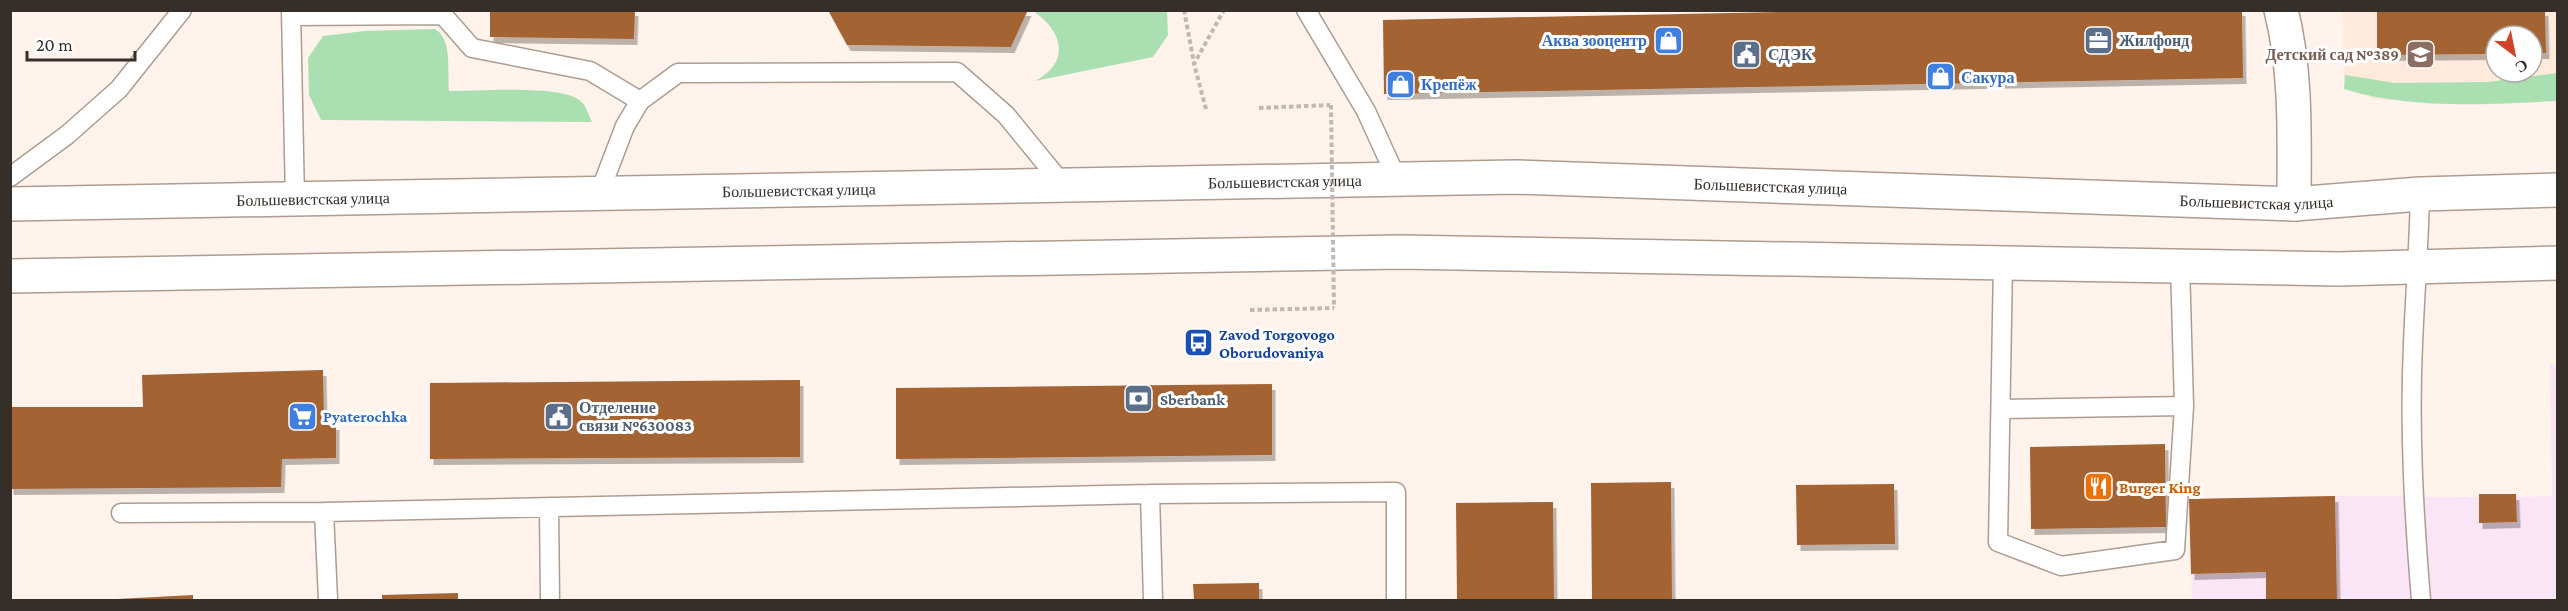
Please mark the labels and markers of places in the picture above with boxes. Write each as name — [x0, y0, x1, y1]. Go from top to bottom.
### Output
shop icon: Аква зооцентр — [1652, 24, 1684, 56]
office icon: Жилфонд — [2082, 24, 2114, 56]
place label: Аква зооцентр — [1542, 32, 1647, 50]
place label: Жилфонд — [2119, 32, 2189, 50]
public building icon: СДЭК — [1731, 38, 1763, 70]
school or university icon: Детский сад №389 — [2404, 38, 2436, 70]
place label: СДЭК — [1768, 46, 1813, 64]
place label: Детский сад №389 — [2265, 46, 2399, 64]
shop icon: Сакура — [1924, 61, 1956, 93]
shop icon: Крепёж — [1384, 68, 1416, 100]
place label: Сакура — [1961, 69, 2014, 87]
place label: Крепёж — [1421, 76, 1477, 94]
place label: Zavod Torgovogo Oborudovaniya — [1219, 326, 1335, 361]
bus stop icon: Zavod Torgovogo Oborudovaniya — [1182, 327, 1214, 359]
bank icon: Sberbank — [1123, 383, 1155, 415]
place label: Sberbank — [1160, 391, 1225, 408]
place label: Отделение связи №630083 — [579, 399, 692, 434]
supermarket icon: Pyaterochka — [286, 400, 318, 432]
public building icon: Отделение связи №630083 — [542, 400, 574, 432]
place label: Pyaterochka — [323, 408, 407, 425]
restaurant icon: Burger King — [2082, 471, 2114, 503]
place label: Burger King — [2119, 479, 2201, 496]

